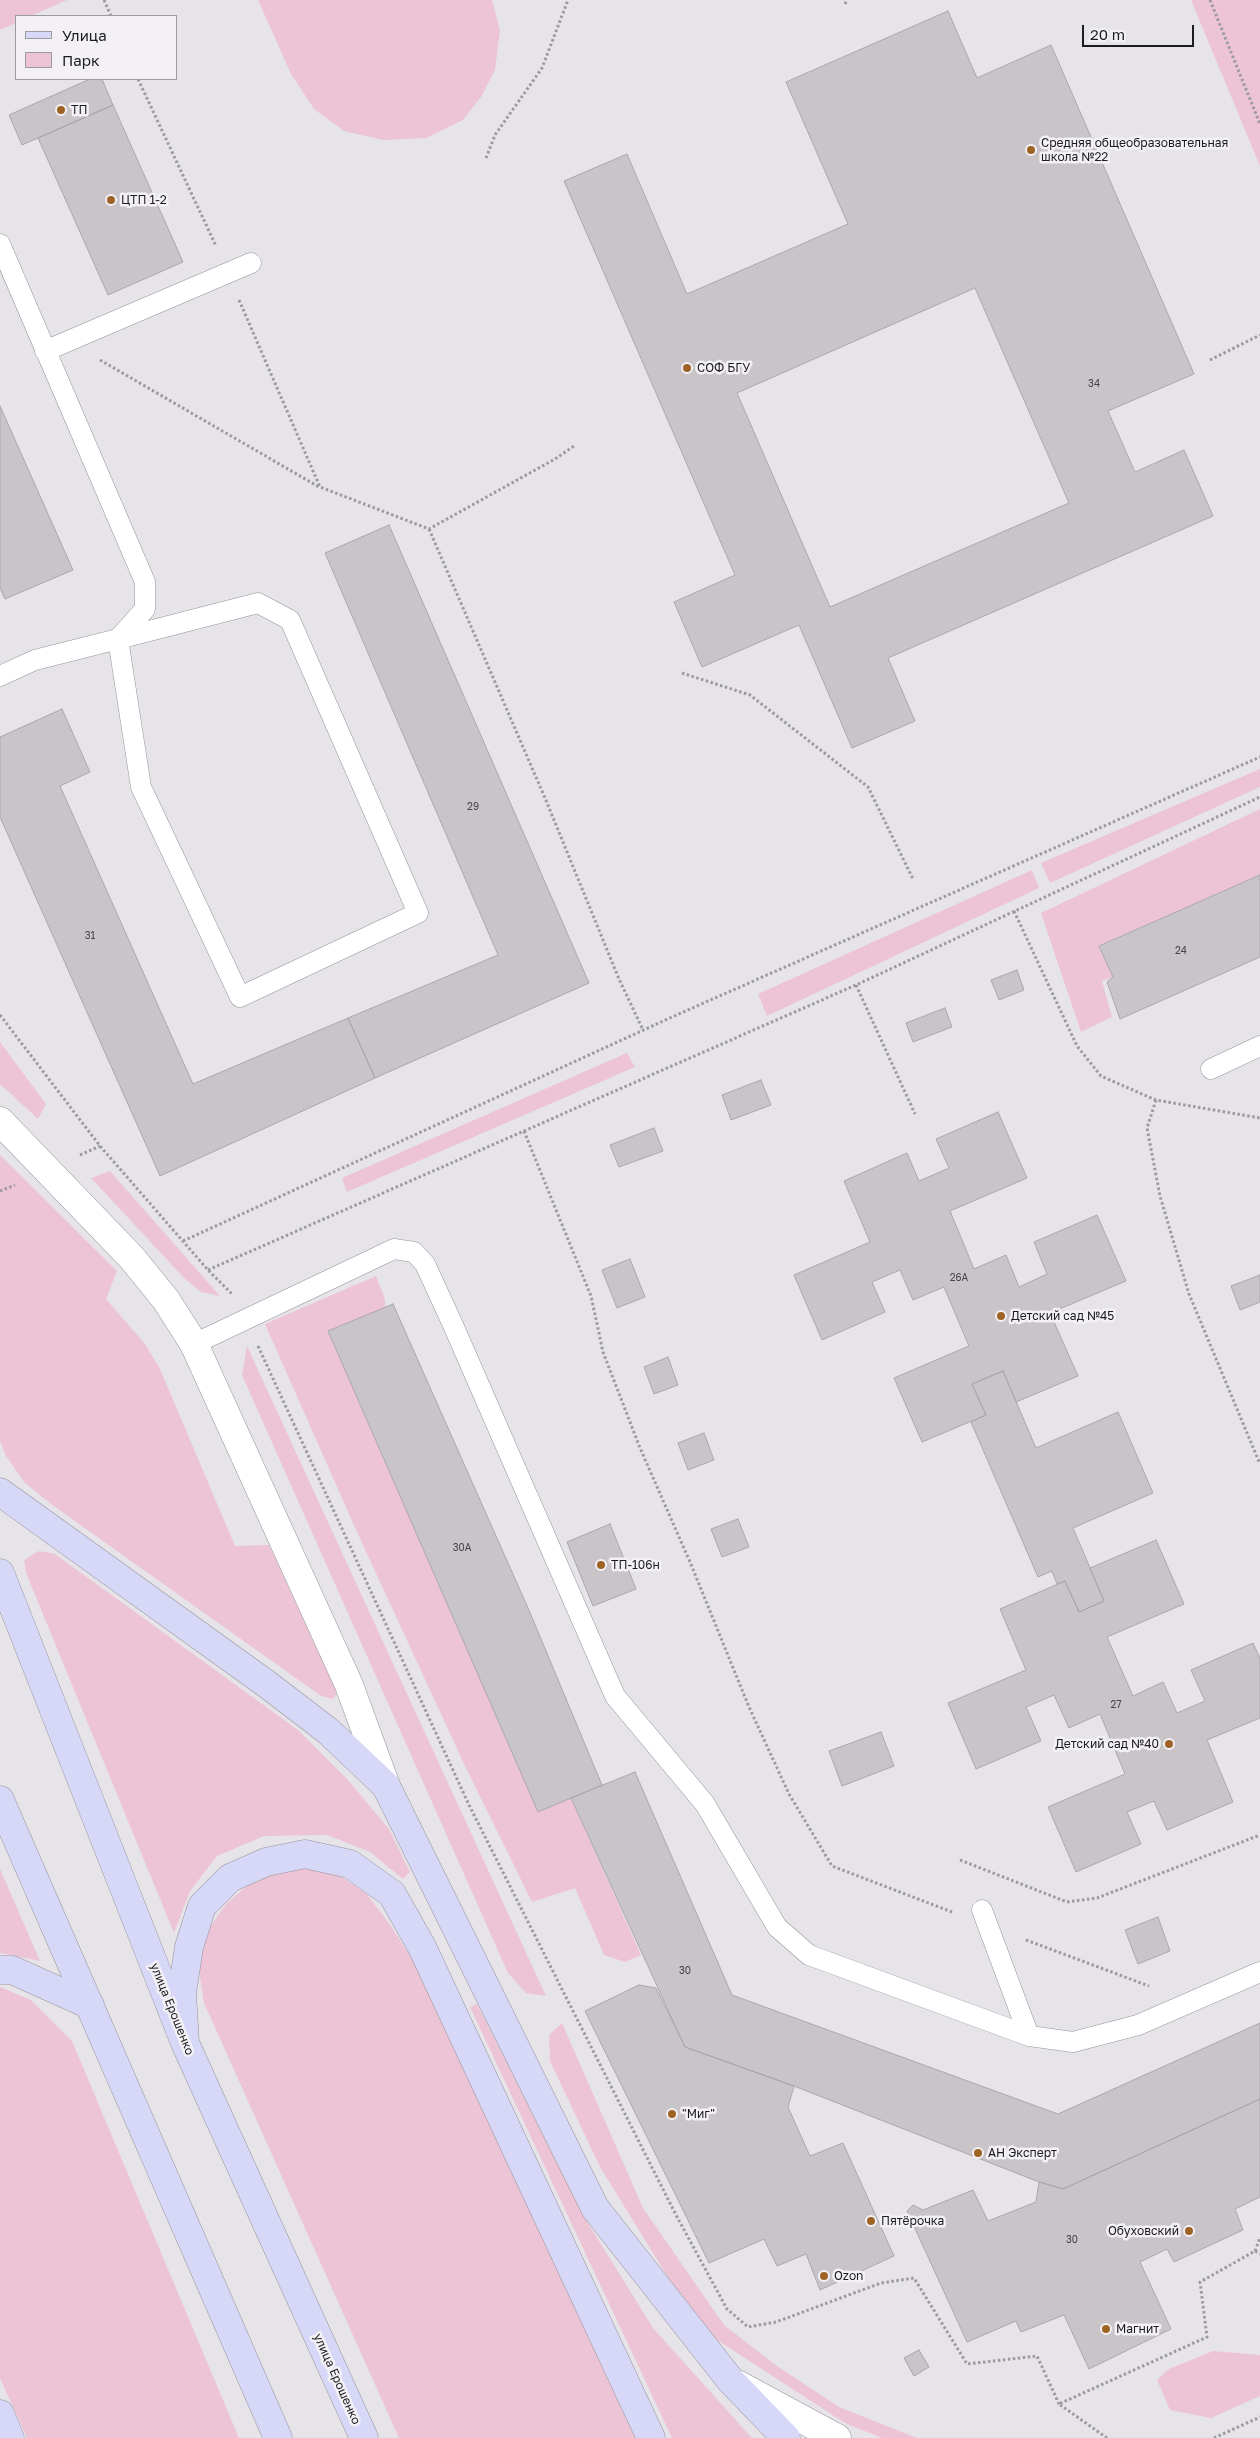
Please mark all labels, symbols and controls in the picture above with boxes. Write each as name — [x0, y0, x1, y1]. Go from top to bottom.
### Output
legend — [15, 15, 178, 80]
scale bar — [1085, 15, 1198, 47]
text: 20 m — [1090, 25, 1125, 43]
text: Улица — [62, 26, 107, 44]
text: Парк — [62, 51, 100, 69]
place label: ТП — [71, 103, 87, 117]
marker: ТП — [55, 104, 67, 116]
place label: Средняя общеобразовательная школа №22 — [1041, 136, 1228, 164]
marker: Средняя общеобразовательная школа №22 — [1025, 144, 1037, 156]
place label: ЦТП 1-2 — [121, 193, 167, 207]
marker: ЦТП 1-2 — [105, 194, 117, 206]
place label: СОФ БГУ — [697, 361, 750, 375]
marker: СОФ БГУ — [681, 362, 693, 374]
house number: 34 — [1088, 378, 1100, 390]
house number: 29 — [467, 801, 479, 813]
house number: 31 — [85, 930, 95, 942]
house number: 24 — [1175, 945, 1187, 957]
house number: 26А — [950, 1272, 968, 1284]
place label: Детский сад №45 — [1011, 1309, 1114, 1323]
marker: Детский сад №45 — [995, 1310, 1007, 1322]
house number: 30А — [453, 1542, 471, 1554]
place label: ТП-106н — [611, 1558, 660, 1572]
marker: ТП-106н — [595, 1559, 607, 1571]
house number: 27 — [1110, 1699, 1122, 1711]
place label: Детский сад №40 — [1055, 1737, 1159, 1751]
marker: Детский сад №40 — [1163, 1738, 1175, 1750]
street label: улица Ерошенко — [147, 1961, 197, 2057]
house number: 30 — [679, 1965, 691, 1977]
place label: "Миг" — [682, 2107, 715, 2121]
marker: "Миг" — [666, 2108, 678, 2120]
place label: АН Эксперт — [988, 2146, 1057, 2160]
marker: АН Эксперт — [972, 2147, 984, 2159]
place label: Пятёрочка — [881, 2214, 944, 2228]
marker: Пятёрочка — [865, 2215, 877, 2227]
place label: Обуховский — [1108, 2224, 1179, 2238]
marker: Обуховский — [1183, 2225, 1195, 2237]
house number: 30 — [1066, 2234, 1078, 2246]
place label: Ozon — [834, 2269, 863, 2283]
marker: Ozon — [818, 2270, 830, 2282]
place label: Магнит — [1116, 2322, 1159, 2336]
marker: Магнит — [1100, 2323, 1112, 2335]
street label: улица Ерошенко — [311, 2331, 363, 2427]

